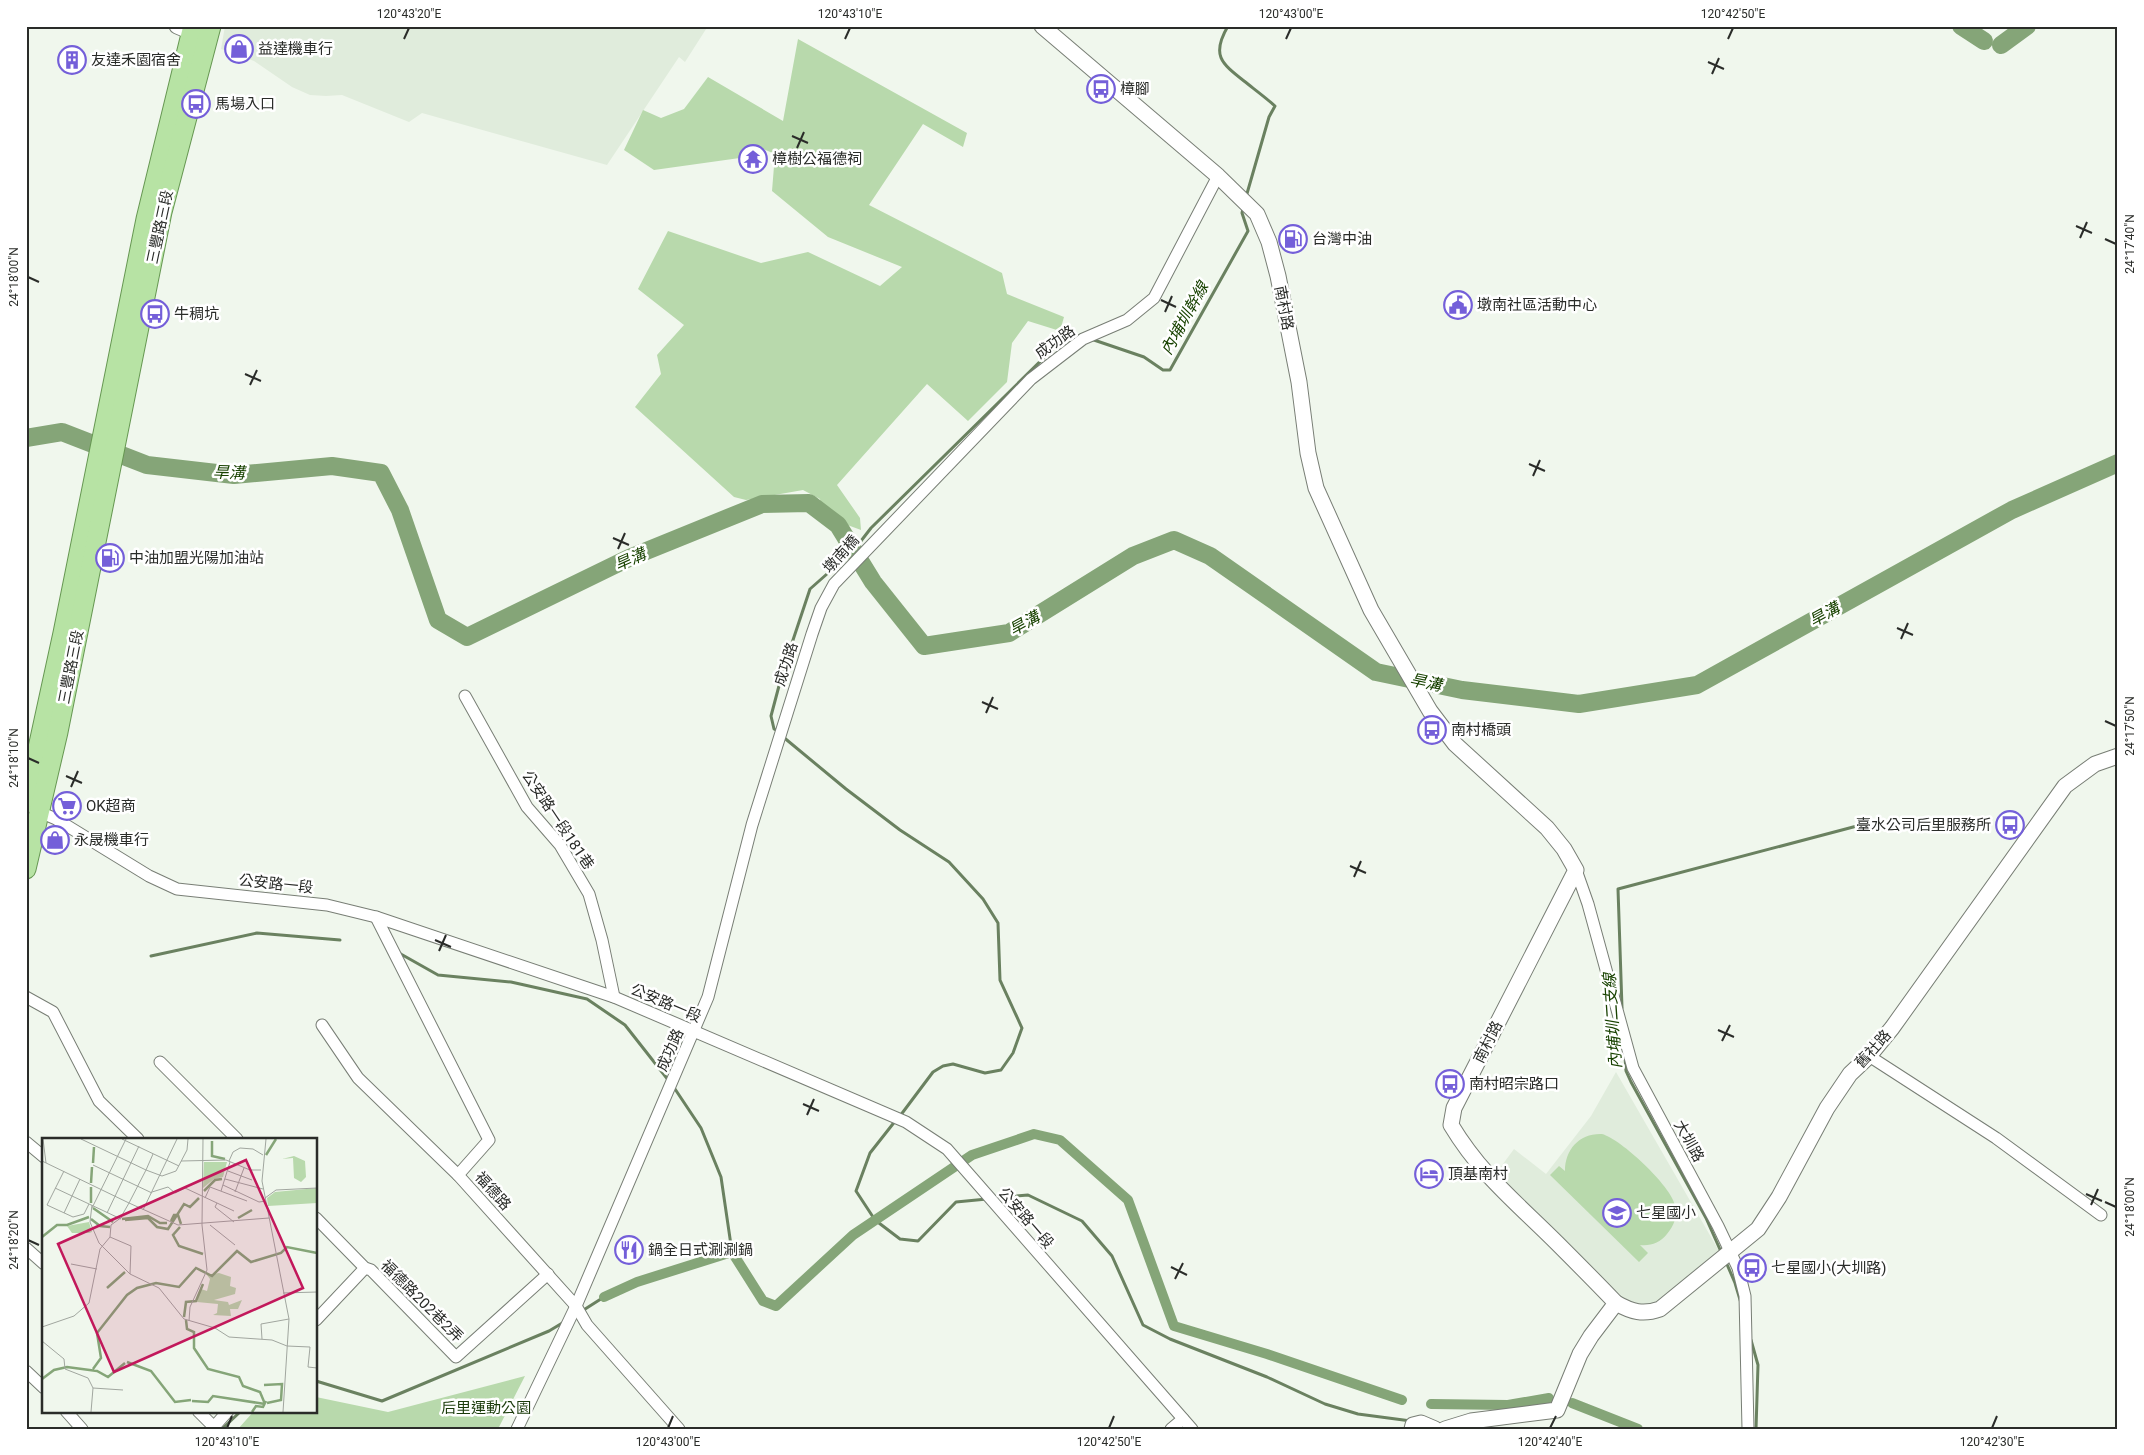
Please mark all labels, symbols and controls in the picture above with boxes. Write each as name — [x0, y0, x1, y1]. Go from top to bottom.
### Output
text: 120°43'20"E — [377, 7, 441, 21]
text: 120°43'10"E — [818, 7, 882, 21]
text: 120°43'00"E — [1259, 7, 1323, 21]
text: 120°42'50"E — [1701, 7, 1765, 21]
shop icon: 益達機車行 — [224, 34, 254, 64]
place label: 益達機車行 — [258, 40, 333, 58]
building icon: 友達禾園宿舍 — [57, 45, 87, 75]
place label: 友達禾園宿舍 — [91, 51, 181, 69]
bus stop icon: 樟腳 — [1086, 74, 1116, 104]
place label: 樟腳 — [1120, 80, 1150, 98]
bus stop icon: 馬場入口 — [181, 89, 211, 119]
place label: 馬場入口 — [215, 95, 275, 113]
temple icon: 樟樹公福德祠 — [738, 144, 768, 174]
place label: 樟樹公福德祠 — [772, 150, 862, 168]
street label: 三豐路三段 — [143, 188, 177, 266]
text: 24°17'40"N — [2123, 214, 2137, 274]
fuel station icon: 台灣中油 — [1278, 224, 1308, 254]
place label: 台灣中油 — [1312, 230, 1372, 248]
text: 24°18'00"N — [7, 247, 21, 307]
water label: 內埔圳幹線 — [1157, 277, 1213, 358]
street label: 南村路 — [1271, 284, 1297, 332]
public building icon: 墩南社區活動中心 — [1443, 290, 1473, 320]
place label: 墩南社區活動中心 — [1477, 296, 1597, 314]
bus stop icon: 牛稠坑 — [140, 299, 170, 329]
place label: 牛稠坑 — [174, 305, 219, 323]
street label: 成功路 — [1032, 321, 1078, 363]
water label: 旱溝 — [213, 462, 247, 483]
street label: 墩南橋 — [819, 531, 863, 577]
fuel station icon: 中油加盟光陽加油站 — [95, 543, 125, 573]
water label: 旱溝 — [612, 543, 651, 575]
place label: 中油加盟光陽加油站 — [129, 549, 264, 567]
water label: 旱溝 — [1806, 597, 1845, 631]
water label: 旱溝 — [1006, 606, 1045, 640]
street label: 三豐路三段 — [55, 628, 87, 706]
street label: 成功路 — [770, 640, 802, 688]
water label: 旱溝 — [1408, 670, 1445, 696]
text: 24°17'50"N — [2123, 696, 2137, 756]
bus stop icon: 南村橋頭 — [1417, 715, 1447, 745]
place label: 南村橋頭 — [1451, 721, 1511, 739]
text: 24°18'10"N — [7, 728, 21, 788]
street label: 公安路一段181巷 — [518, 767, 598, 873]
supermarket icon: OK超商 — [52, 791, 82, 821]
place label: OK超商 — [86, 797, 136, 815]
bus stop icon: 臺水公司后里服務所 — [1995, 810, 2025, 840]
place label: 臺水公司后里服務所 — [1856, 816, 1991, 834]
shop icon: 永晟機車行 — [40, 825, 70, 855]
place label: 永晟機車行 — [74, 831, 149, 849]
street label: 公安路一段 — [238, 871, 314, 897]
water label: 內埔圳二支線 — [1600, 970, 1625, 1070]
street label: 公安路一段 — [628, 980, 704, 1026]
street label: 南村路 — [1470, 1018, 1506, 1066]
street label: 成功路 — [653, 1026, 687, 1074]
street label: 舊社路 — [1851, 1026, 1895, 1072]
bus stop icon: 南村昭宗路口 — [1435, 1069, 1465, 1099]
place label: 南村昭宗路口 — [1469, 1075, 1559, 1093]
street label: 大圳路 — [1670, 1117, 1708, 1165]
inset map — [42, 1138, 318, 1412]
hotel icon: 頂基南村 — [1414, 1159, 1444, 1189]
place label: 頂基南村 — [1448, 1165, 1508, 1183]
street label: 福德路 — [471, 1168, 515, 1214]
text: 24°18'00"N — [2123, 1177, 2137, 1237]
street label: 公安路一段 — [995, 1184, 1057, 1252]
school or university icon: 七星國小 — [1602, 1198, 1632, 1228]
place label: 七星國小 — [1636, 1204, 1696, 1222]
text: 24°18'20"N — [7, 1210, 21, 1270]
restaurant icon: 鍋全日式涮涮鍋 — [614, 1235, 644, 1265]
place label: 鍋全日式涮涮鍋 — [648, 1241, 753, 1259]
bus stop icon: 七星國小(大圳路) — [1737, 1253, 1767, 1283]
street label: 福德路202巷2弄 — [377, 1256, 467, 1346]
place label: 七星國小(大圳路) — [1771, 1259, 1886, 1277]
park label: 后里運動公園 — [441, 1399, 531, 1417]
text: 120°43'10"E — [195, 1435, 259, 1449]
text: 120°43'00"E — [636, 1435, 700, 1449]
text: 120°42'50"E — [1077, 1435, 1141, 1449]
text: 120°42'40"E — [1518, 1435, 1582, 1449]
text: 120°42'30"E — [1960, 1435, 2024, 1449]

